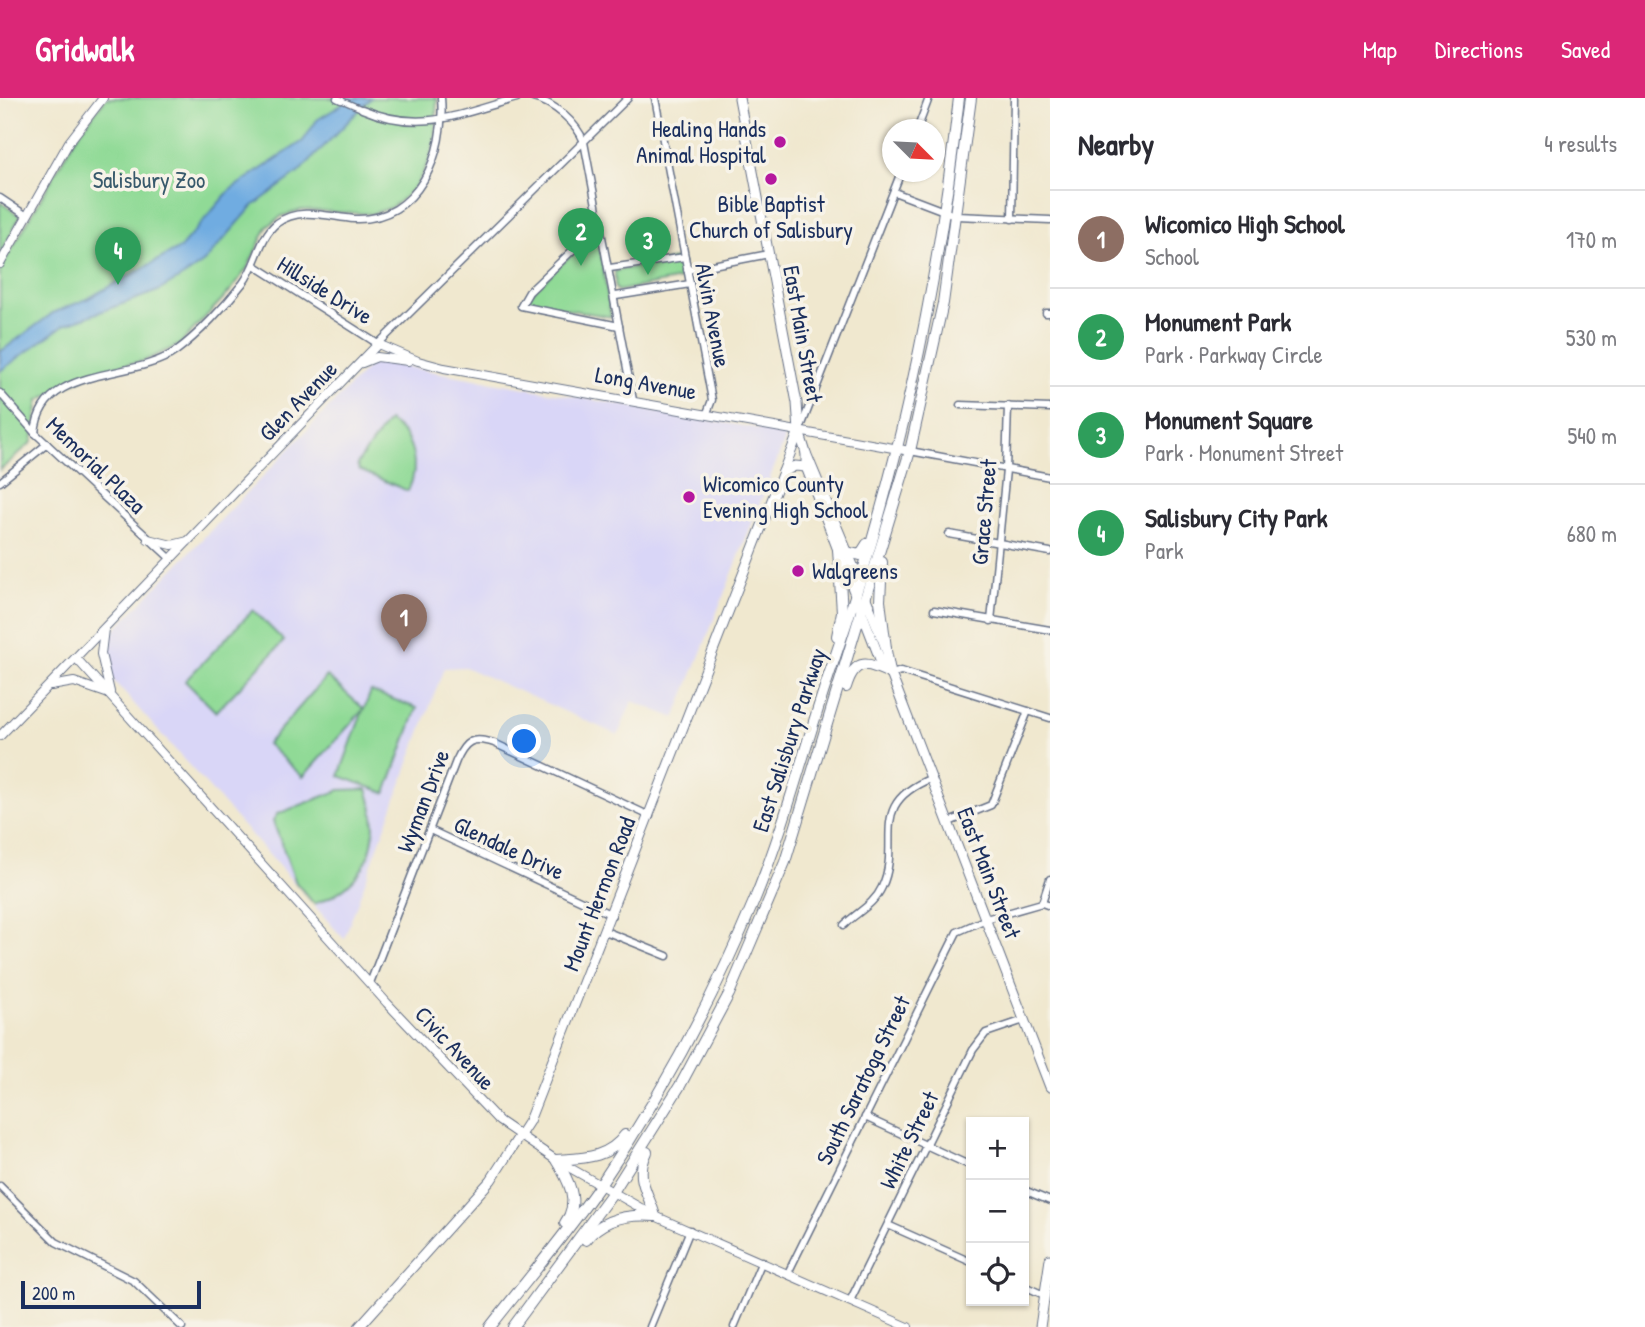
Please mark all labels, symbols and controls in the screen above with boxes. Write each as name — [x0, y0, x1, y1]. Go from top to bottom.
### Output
text: Gridwalk — [35, 27, 135, 71]
text: Map — [1363, 33, 1397, 65]
text: Directions — [1435, 33, 1523, 65]
text: Saved — [1561, 33, 1610, 65]
place label: Healing Hands Animal Hospital — [636, 113, 767, 170]
north arrow — [882, 119, 945, 182]
text: Nearby — [1078, 124, 1154, 164]
text: 4 results — [1544, 128, 1617, 159]
marker: Healing Hands Animal Hospital — [772, 134, 788, 150]
park label: Salisbury Zoo — [93, 164, 205, 195]
marker: Bible Baptist Church of Salisbury — [763, 171, 779, 187]
place label: Bible Baptist Church of Salisbury — [689, 188, 853, 245]
text: Wicomico High School — [1145, 206, 1345, 241]
pin: 2 — [558, 208, 604, 266]
pin: 3 — [625, 217, 671, 275]
text: 1 — [1097, 224, 1105, 255]
text: 170 m — [1566, 224, 1617, 255]
pin: 4 — [95, 227, 141, 285]
text: School — [1145, 241, 1199, 272]
street label: Hillside Drive — [272, 248, 379, 331]
street label: Alvin Avenue — [688, 260, 739, 370]
street label: East Main Street — [776, 263, 831, 406]
text: Monument Park — [1145, 304, 1291, 339]
text: 2 — [1096, 322, 1106, 353]
text: 530 m — [1566, 322, 1617, 353]
text: Park · Parkway Circle — [1145, 339, 1323, 370]
street label: Glen Avenue — [252, 354, 344, 448]
street label: Long Avenue — [593, 358, 699, 407]
text: Monument Square — [1145, 402, 1313, 437]
street label: Memorial Plaza — [40, 409, 153, 520]
text: 3 — [1096, 420, 1106, 451]
text: 540 m — [1567, 420, 1617, 451]
text: Park · Monument Street — [1145, 437, 1343, 468]
street label: Grace Street — [963, 457, 1004, 566]
place label: Wicomico County Evening High School — [703, 468, 869, 525]
marker: Wicomico County Evening High School — [681, 489, 697, 505]
text: Salisbury City Park — [1145, 500, 1327, 535]
text: 4 — [1097, 518, 1105, 549]
text: 680 m — [1567, 518, 1617, 549]
text: Park — [1145, 535, 1183, 566]
place label: Walgreens — [812, 555, 898, 586]
marker: Walgreens — [790, 563, 806, 579]
pin: 1 — [381, 594, 427, 652]
street label: East Salisbury Parkway — [744, 644, 833, 836]
your location — [507, 724, 541, 758]
street label: Wyman Drive — [389, 745, 456, 857]
street label: East Main Street — [950, 803, 1029, 944]
street label: Glendale Drive — [449, 808, 569, 887]
street label: Mount Hermon Road — [555, 812, 642, 975]
street label: South Saratoga Street — [808, 989, 917, 1170]
street label: Civic Avenue — [408, 999, 502, 1097]
street label: White Street — [872, 1085, 946, 1194]
map controls — [966, 1117, 1029, 1306]
button: + — [966, 1117, 1029, 1180]
button: − — [966, 1180, 1029, 1243]
button: locate — [966, 1243, 1029, 1306]
scale bar — [21, 1278, 201, 1310]
text: 200 m — [32, 1280, 75, 1306]

